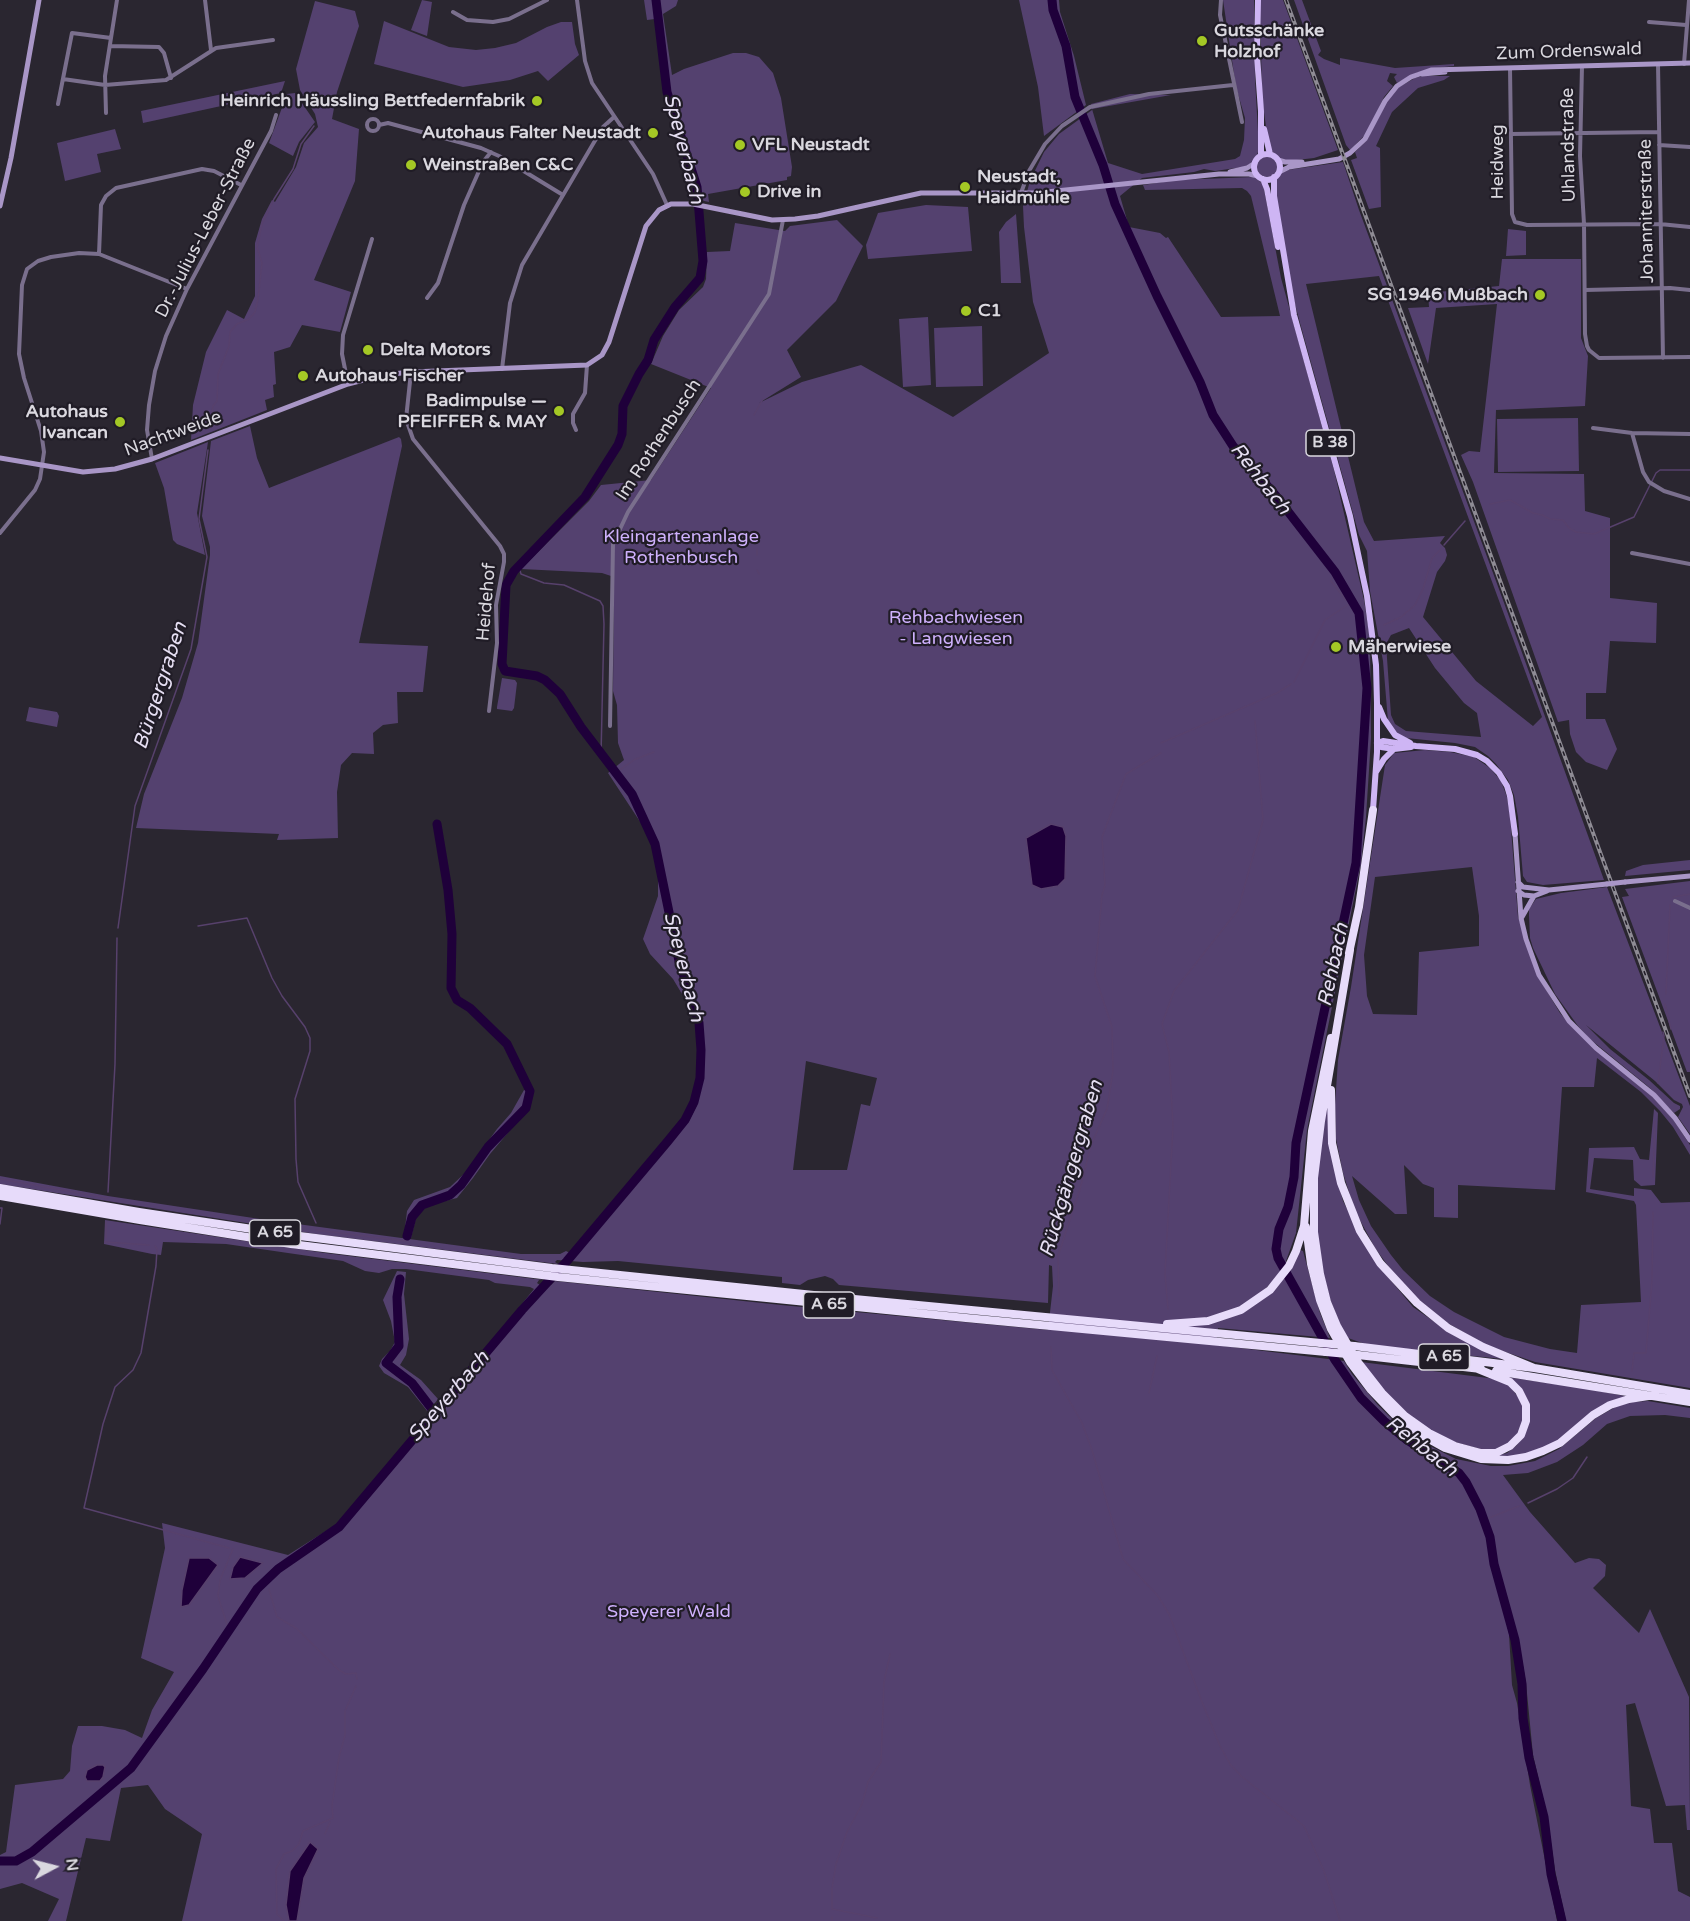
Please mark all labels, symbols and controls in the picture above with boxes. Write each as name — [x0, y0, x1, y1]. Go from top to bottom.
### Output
place label: Gutsschänke Holzhof — [1214, 20, 1324, 63]
marker: Gutsschänke Holzhof — [1195, 34, 1209, 48]
street label: Zum Ordenswald — [1496, 39, 1642, 65]
street label: Uhlandstraße — [1557, 87, 1581, 203]
place label: Heinrich Häussling Bettfedernfabrik — [220, 90, 525, 112]
water label: Speyerbach — [658, 92, 708, 206]
marker: Heinrich Häussling Bettfedernfabrik — [530, 94, 544, 108]
place label: Autohaus Falter Neustadt — [422, 122, 641, 144]
street label: Heidweg — [1487, 124, 1509, 200]
marker: Autohaus Falter Neustadt — [646, 126, 660, 140]
place label: VFL Neustadt — [752, 134, 870, 156]
street label: Dr.-Julius-Leber-Straße — [151, 135, 261, 321]
marker: VFL Neustadt — [733, 138, 747, 152]
street label: Johanniterstraße — [1635, 139, 1659, 283]
place label: Weinstraßen C&C — [423, 154, 573, 176]
marker: Weinstraßen C&C — [404, 158, 418, 172]
place label: Neustadt, Haidmühle — [977, 166, 1070, 208]
marker: Neustadt, Haidmühle — [958, 180, 972, 194]
place label: Drive in — [757, 181, 821, 203]
marker: Drive in — [738, 185, 752, 199]
place label: SG 1946 Mußbach — [1368, 284, 1528, 306]
marker: SG 1946 Mußbach — [1533, 288, 1547, 302]
place label: C1 — [978, 300, 1002, 322]
marker: C1 — [959, 304, 973, 318]
place label: Delta Motors — [380, 339, 491, 361]
marker: Delta Motors — [361, 343, 375, 357]
place label: Autohaus Fischer — [315, 365, 464, 387]
marker: Autohaus Fischer — [296, 369, 310, 383]
street label: Im Rothenbusch — [612, 375, 706, 505]
place label: Badimpulse — PFEIFFER & MAY — [397, 390, 547, 432]
place label: Autohaus Ivancan — [26, 401, 108, 444]
marker: Badimpulse — PFEIFFER & MAY — [552, 404, 566, 418]
street label: Nachtweide — [121, 406, 225, 462]
marker: Autohaus Ivancan — [113, 415, 127, 429]
road number: B 38 — [1306, 430, 1354, 456]
water label: Rehbach — [1225, 438, 1295, 520]
park label: Kleingartenanlage Rothenbusch — [603, 526, 759, 568]
street label: Heidehof — [473, 562, 501, 642]
park label: Rehbachwiesen - Langwiesen — [889, 607, 1023, 650]
water label: Bürgergraben — [129, 619, 193, 753]
place label: Mäherwiese — [1348, 636, 1451, 658]
marker: Mäherwiese — [1329, 640, 1343, 654]
water label: Speyerbach — [658, 910, 708, 1024]
water label: Rehbach — [1313, 921, 1355, 1009]
water label: Rückgängergraben — [1035, 1078, 1109, 1260]
road number: A 65 — [250, 1220, 300, 1246]
road number: A 65 — [804, 1292, 854, 1318]
road number: A 65 — [1418, 1344, 1470, 1370]
water label: Speyerbach — [403, 1347, 495, 1447]
water label: Rehbach — [1380, 1412, 1462, 1482]
park label: Speyerer Wald — [607, 1601, 731, 1623]
north arrow — [24, 1837, 84, 1897]
text: N — [61, 1857, 83, 1872]

